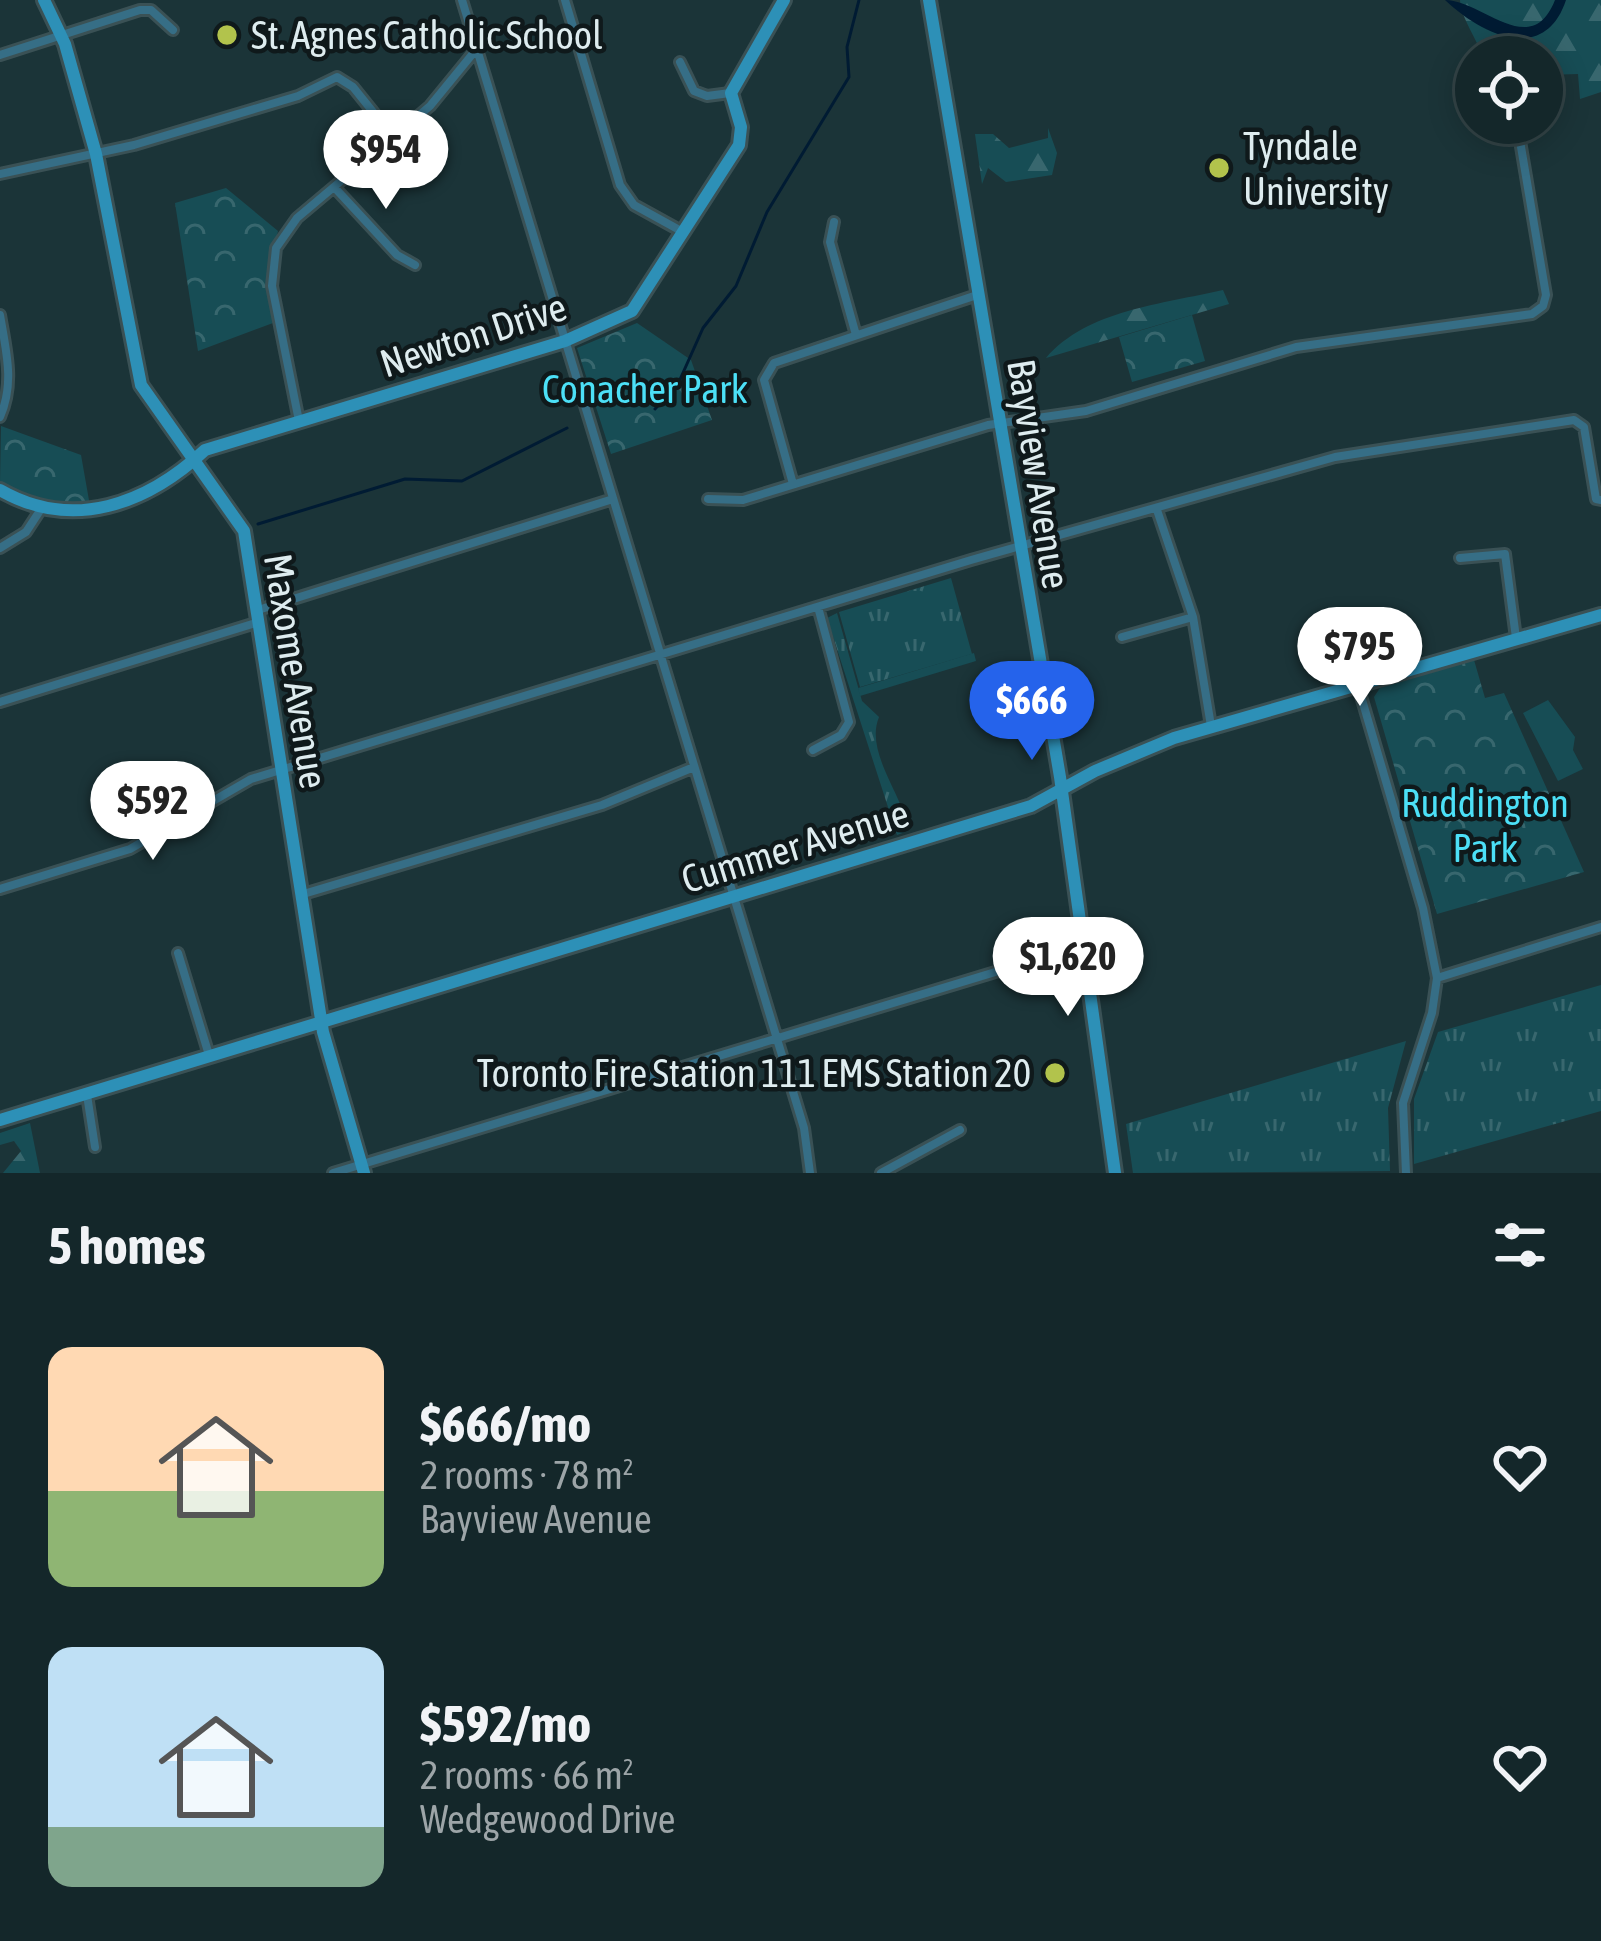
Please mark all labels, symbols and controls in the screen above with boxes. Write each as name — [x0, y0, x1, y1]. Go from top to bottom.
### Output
place label: St. Agnes Catholic School — [251, 13, 602, 57]
marker: St. Agnes Catholic School — [214, 22, 240, 48]
map controls — [1455, 36, 1563, 144]
button: locate — [1455, 36, 1563, 144]
pin: $954 — [315, 110, 457, 212]
place label: Tyndale University — [1243, 124, 1389, 213]
text: $954 — [350, 127, 422, 171]
marker: Tyndale University — [1206, 155, 1232, 181]
street label: Newton Drive — [375, 284, 571, 386]
street label: Bayview Avenue — [999, 356, 1079, 592]
park label: Conacher Park — [542, 367, 748, 411]
street label: Maxome Avenue — [256, 550, 336, 792]
pin: $795 — [1289, 607, 1431, 709]
text: $795 — [1324, 624, 1396, 668]
pin: $666 — [961, 661, 1103, 763]
text: $666 — [996, 678, 1068, 722]
pin: $592 — [82, 761, 224, 863]
text: $592 — [117, 778, 189, 822]
park label: Ruddington Park — [1401, 781, 1569, 870]
street label: Cummer Avenue — [676, 791, 914, 901]
pin: $1,620 — [970, 917, 1166, 1019]
text: $1,620 — [1020, 934, 1116, 978]
place label: Toronto Fire Station 111 EMS Station 20 — [477, 1051, 1031, 1095]
marker: Toronto Fire Station 111 EMS Station 20 — [1042, 1060, 1068, 1086]
icon: filters — [1487, 1212, 1553, 1278]
text: 5 homes — [48, 1216, 206, 1275]
text: $666/mo — [420, 1394, 591, 1453]
icon: home — [144, 1395, 288, 1539]
icon: heart — [1487, 1434, 1553, 1500]
text: 2 rooms · 78 m² — [420, 1453, 634, 1497]
text: Bayview Avenue — [420, 1497, 652, 1541]
text: $592/mo — [420, 1694, 591, 1753]
icon: home — [144, 1695, 288, 1839]
icon: heart — [1487, 1734, 1553, 1800]
text: 2 rooms · 66 m² — [420, 1753, 634, 1797]
text: Wedgewood Drive — [420, 1797, 676, 1841]

